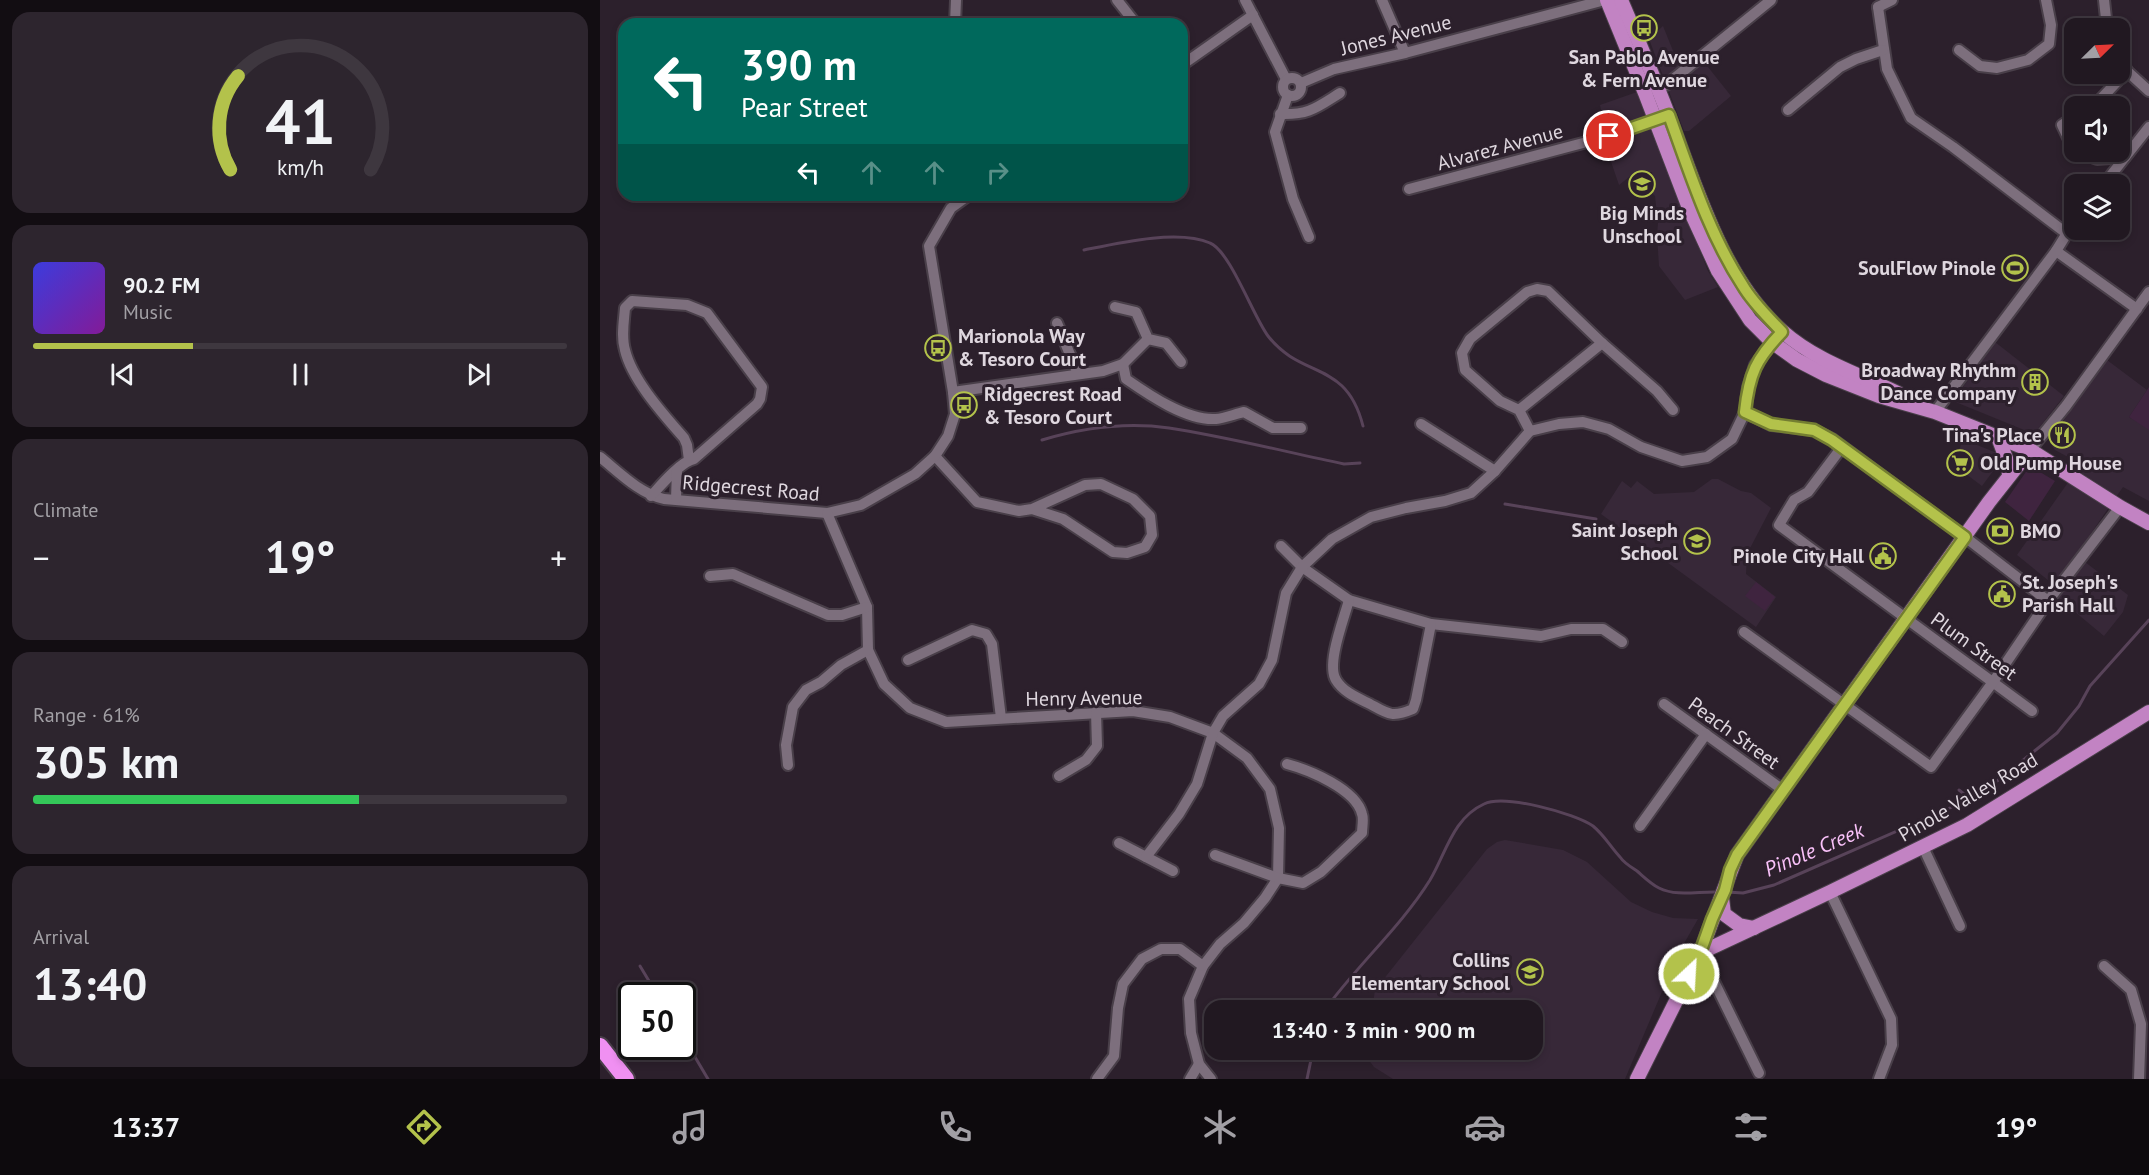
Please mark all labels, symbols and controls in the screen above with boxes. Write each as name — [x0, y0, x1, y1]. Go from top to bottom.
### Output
street label: Jones Avenue — [1337, 9, 1454, 62]
bus stop icon: San Pablo Avenue & Fern Avenue — [1629, 13, 1659, 43]
north arrow — [2064, 18, 2130, 84]
map controls — [2064, 18, 2130, 240]
text: 390 m — [741, 37, 857, 92]
icon: left — [642, 42, 720, 120]
place label: San Pablo Avenue & Fern Avenue — [1568, 44, 1720, 93]
text: 41 — [265, 80, 335, 161]
text: Pear Street — [741, 90, 868, 124]
button: sound — [2064, 96, 2130, 162]
pin — [1583, 110, 1634, 161]
street label: Alvarez Avenue — [1434, 118, 1566, 176]
icon: arrive — [1592, 119, 1625, 152]
text: km/h — [276, 153, 323, 181]
icon: left — [792, 156, 825, 189]
icon: ahead — [855, 156, 888, 189]
icon: ahead — [918, 156, 951, 189]
icon: right — [981, 156, 1014, 189]
school or university icon: Big Minds Unschool — [1627, 169, 1657, 199]
button: layers — [2064, 174, 2130, 240]
place label: Big Minds Unschool — [1600, 200, 1684, 249]
sports icon: SoulFlow Pinole — [2000, 253, 2030, 283]
place label: SoulFlow Pinole — [1858, 255, 1996, 281]
text: 90.2 FM — [123, 271, 200, 299]
text: Music — [123, 299, 172, 325]
place label: Marionola Way & Tesoro Court — [958, 323, 1086, 372]
bus stop icon: Marionola Way & Tesoro Court — [923, 333, 953, 363]
place label: Broadway Rhythm Dance Company — [1861, 357, 2016, 406]
icon: previous — [106, 358, 139, 391]
icon: pause — [284, 358, 317, 391]
icon: next — [462, 358, 495, 391]
building icon: Broadway Rhythm Dance Company — [2020, 367, 2050, 397]
place label: Ridgecrest Road & Tesoro Court — [984, 381, 1122, 430]
bus stop icon: Ridgecrest Road & Tesoro Court — [949, 390, 979, 420]
restaurant icon: Tina's Place — [2047, 420, 2077, 450]
place label: Tina's Place — [1942, 422, 2042, 448]
supermarket icon: Old Pump House — [1945, 448, 1975, 478]
place label: Old Pump House — [1980, 450, 2122, 476]
street label: Ridgecrest Road — [681, 469, 821, 507]
text: Climate — [33, 497, 99, 523]
bank icon: BMO — [1985, 516, 2015, 546]
place label: Saint Joseph School — [1571, 517, 1678, 566]
place label: BMO — [2020, 518, 2061, 544]
school or university icon: Saint Joseph School — [1682, 526, 1712, 556]
text: 19° — [265, 527, 335, 585]
text: − — [33, 536, 50, 579]
text: + — [550, 536, 567, 579]
public building icon: Pinole City Hall — [1868, 541, 1898, 571]
place label: Pinole City Hall — [1733, 543, 1864, 569]
place label: St. Joseph's Parish Hall — [2022, 569, 2118, 618]
public building icon: St. Joseph's Parish Hall — [1987, 579, 2017, 609]
street label: Plum Street — [1926, 606, 2022, 686]
street label: Henry Avenue — [1025, 684, 1143, 712]
street label: Peach Street — [1683, 691, 1785, 775]
text: Range · 61% — [33, 702, 140, 728]
text: 305 km — [33, 732, 179, 790]
street label: Pinole Valley Road — [1894, 747, 2042, 847]
water label: Pinole Creek — [1760, 816, 1869, 883]
text: Arrival — [33, 924, 89, 950]
position arrow — [1657, 942, 1721, 1006]
place label: Collins Elementary School — [1351, 947, 1510, 996]
text: 13:40 — [33, 954, 147, 1012]
school or university icon: Collins Elementary School — [1515, 957, 1545, 987]
speed limit sign: 50 — [618, 982, 696, 1060]
text: 13:40 · 3 min · 900 m — [1272, 1016, 1475, 1044]
icon: directions — [403, 1106, 445, 1148]
icon: music — [669, 1106, 711, 1148]
icon: phone — [934, 1106, 976, 1148]
icon: climate — [1199, 1106, 1241, 1148]
icon: car — [1464, 1106, 1506, 1148]
icon: filters — [1730, 1106, 1772, 1148]
text: 13:37 — [112, 1110, 180, 1144]
text: 19° — [1995, 1110, 2037, 1144]

